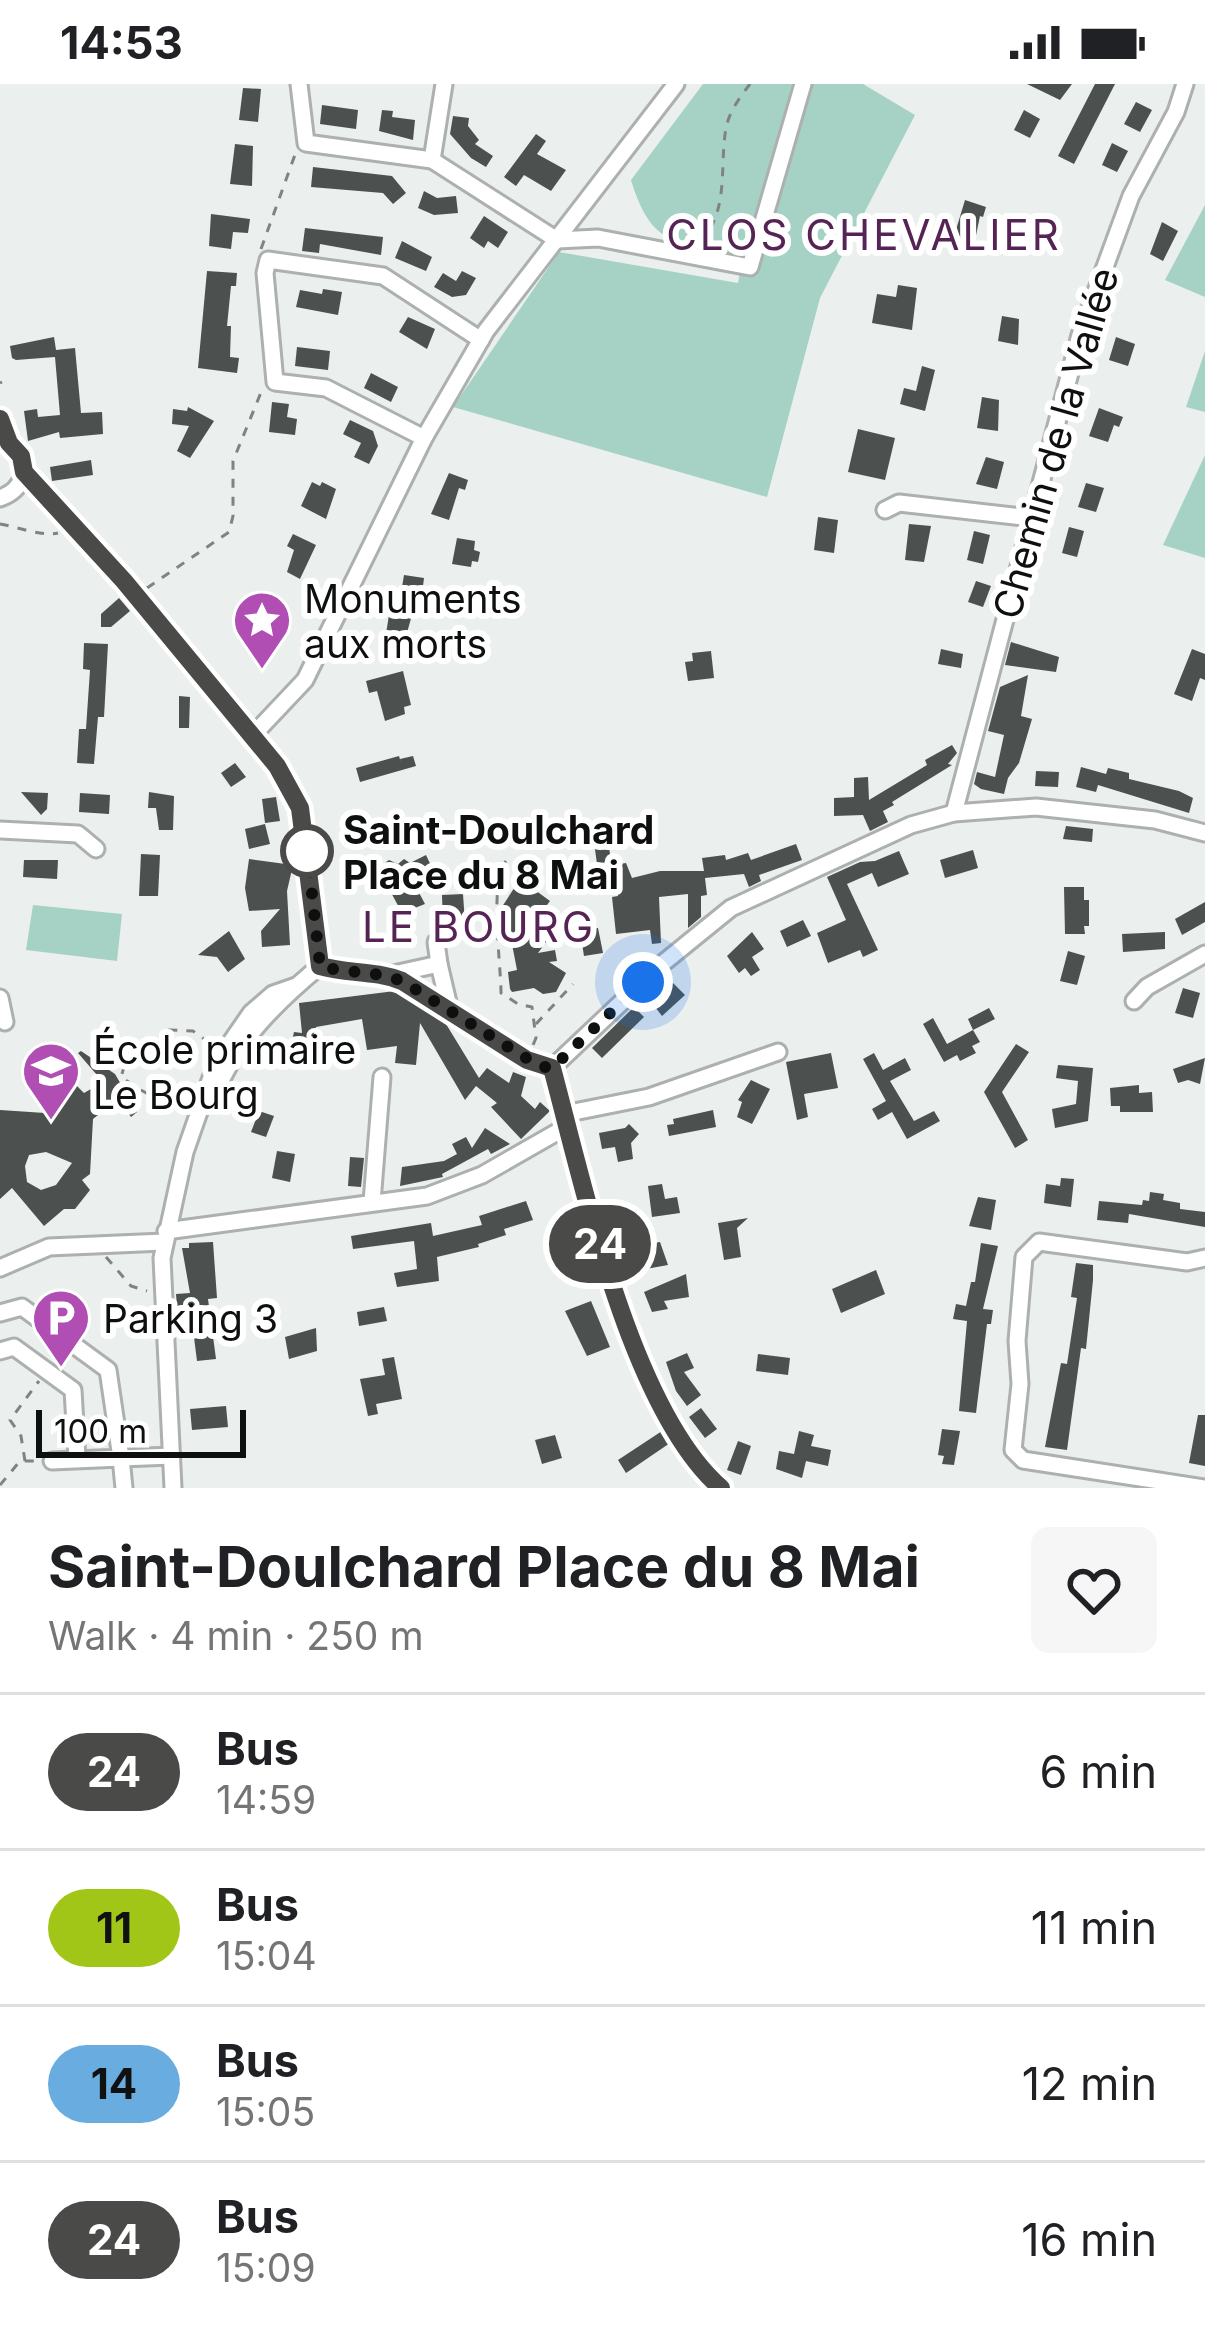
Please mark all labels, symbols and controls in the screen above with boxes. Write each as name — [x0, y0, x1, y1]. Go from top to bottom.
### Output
text: 14:53 — [60, 15, 183, 70]
district label: CLOS CHEVALIER — [666, 209, 1062, 260]
street label: Chemin de la Vallée — [982, 262, 1128, 624]
place label: Monuments aux morts — [304, 575, 522, 667]
place icon: Monuments aux morts — [231, 589, 293, 671]
place label: Saint-Doulchard Place du 8 Mai — [343, 806, 654, 898]
marker: Saint-Doulchard Place du 8 Mai — [282, 826, 332, 876]
district label: LE BOURG — [362, 901, 596, 952]
your location — [613, 952, 673, 1012]
place label: École primaire Le Bourg — [93, 1026, 356, 1118]
school or university icon: École primaire Le Bourg — [20, 1040, 82, 1122]
line badge: 24 — [546, 1205, 654, 1283]
text: 24 — [573, 1218, 627, 1269]
parking icon: Parking 3 — [30, 1287, 92, 1369]
place label: Parking 3 — [103, 1295, 278, 1342]
scale bar — [36, 1404, 246, 1457]
text: 100 m — [54, 1411, 147, 1451]
button: heart — [1031, 1527, 1157, 1653]
text: Saint-Doulchard Place du 8 Mai — [48, 1532, 920, 1601]
text: Walk · 4 min · 250 m — [48, 1612, 424, 1659]
text: Bus — [216, 1721, 299, 1776]
text: 6 min — [1040, 1744, 1157, 1799]
text: 24 — [87, 1746, 141, 1797]
text: 14:59 — [216, 1776, 316, 1823]
text: Bus — [216, 1877, 299, 1932]
text: 11 min — [1031, 1900, 1157, 1955]
text: 11 — [96, 1902, 132, 1953]
text: 15:04 — [216, 1932, 317, 1979]
text: Bus — [216, 2033, 299, 2088]
text: 12 min — [1022, 2056, 1157, 2111]
text: 14 — [91, 2058, 137, 2109]
text: 15:05 — [216, 2088, 315, 2135]
text: Bus — [216, 2189, 299, 2244]
text: 16 min — [1021, 2212, 1157, 2267]
text: 24 — [87, 2214, 141, 2265]
text: 15:09 — [216, 2244, 316, 2291]

